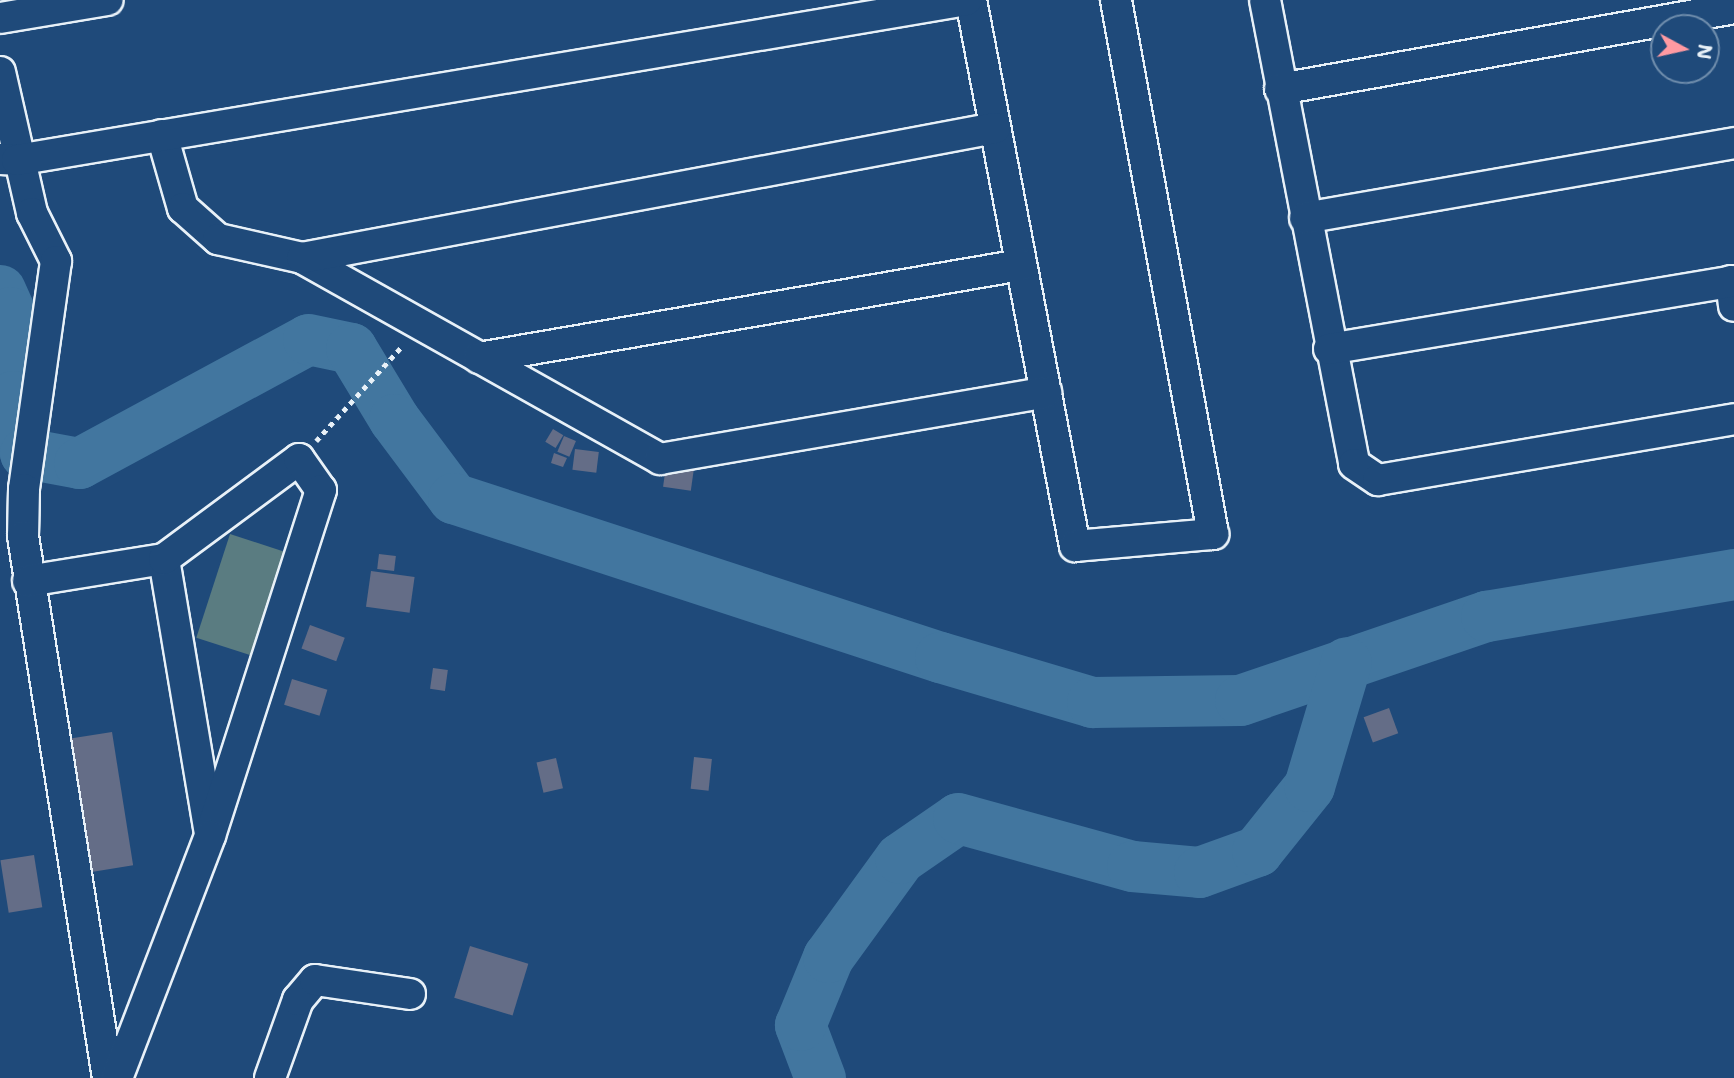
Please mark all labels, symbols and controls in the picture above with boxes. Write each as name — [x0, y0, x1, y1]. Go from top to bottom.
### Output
north arrow — [1650, 14, 1720, 84]
text: N — [1691, 43, 1718, 61]

